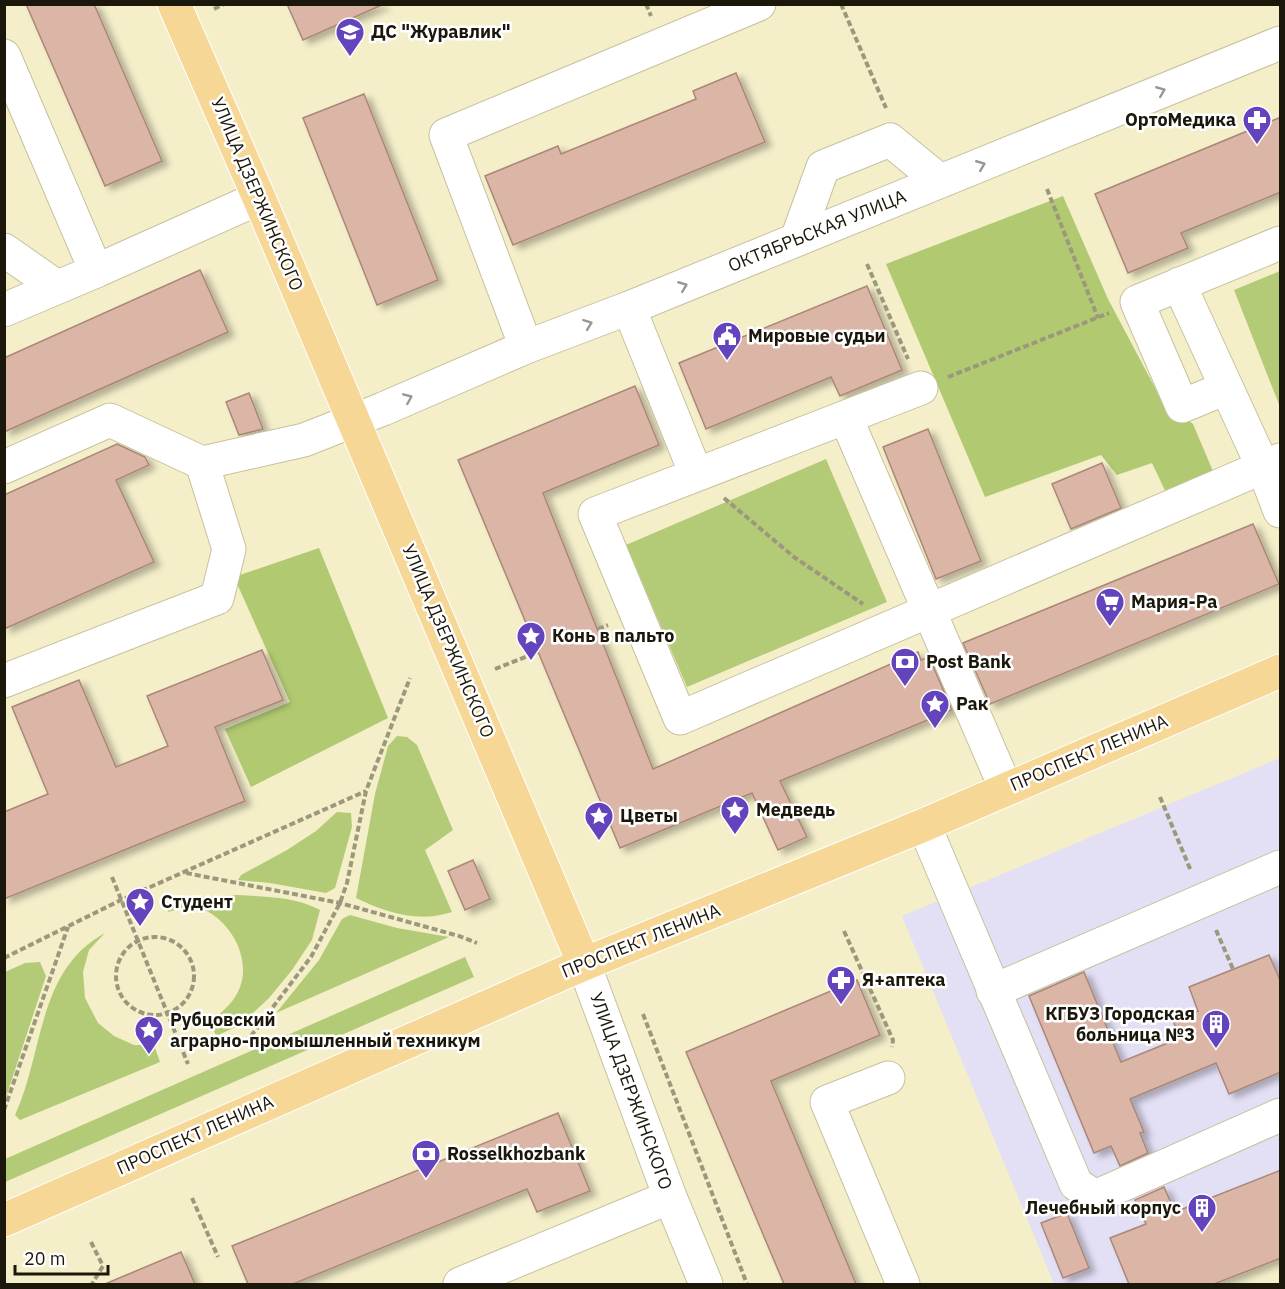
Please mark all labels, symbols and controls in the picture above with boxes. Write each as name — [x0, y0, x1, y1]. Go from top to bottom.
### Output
school or university icon: ДС "Журавлик" — [334, 16, 366, 58]
place label: ДС "Журавлик" — [371, 20, 511, 43]
one-way arrow — [1155, 86, 1166, 98]
street label: УЛИЦА ДЗЕРЖИНСКОГО — [206, 93, 309, 294]
pharmacy icon: ОртоМедика — [1241, 104, 1273, 146]
place label: ОртоМедика — [1125, 108, 1236, 131]
one-way arrow — [974, 160, 985, 172]
street label: ОКТЯБРЬСКАЯ УЛИЦА — [724, 184, 910, 277]
one-way arrow — [677, 281, 688, 293]
one-way arrow — [582, 318, 592, 331]
public building icon: Мировые судьи — [711, 320, 743, 362]
place label: Мировые судьи — [748, 324, 886, 347]
one-way arrow — [401, 393, 412, 405]
street label: УЛИЦА ДЗЕРЖИНСКОГО — [397, 540, 500, 741]
supermarket icon: Мария-Ра — [1094, 586, 1126, 628]
place label: Мария-Ра — [1131, 590, 1218, 613]
place icon: Конь в пальто — [515, 620, 547, 662]
place label: Конь в пальто — [552, 624, 674, 647]
bank icon: Post Bank — [889, 646, 921, 688]
place label: Post Bank — [926, 650, 1012, 673]
place icon: Рак — [919, 688, 951, 730]
place label: Рак — [956, 692, 988, 715]
street label: ПРОСПЕКТ ЛЕНИНА — [1006, 709, 1172, 796]
place icon: Медведь — [719, 794, 751, 836]
place label: Медведь — [756, 798, 835, 821]
place icon: Цветы — [583, 800, 615, 842]
place label: Цветы — [620, 804, 678, 827]
place icon: Студент — [124, 886, 156, 928]
place label: Студент — [161, 890, 233, 913]
street label: ПРОСПЕКТ ЛЕНИНА — [558, 898, 724, 983]
pharmacy icon: Я+аптека — [825, 964, 857, 1006]
place label: Я+аптека — [862, 968, 946, 991]
street label: УЛИЦА ДЗЕРЖИНСКОГО — [585, 989, 678, 1193]
place label: КГБУЗ Городская больница №3 — [1045, 1002, 1195, 1046]
place label: Рубцовский аграрно-промышленный техникум — [170, 1008, 481, 1052]
building icon: КГБУЗ Городская больница №3 — [1200, 1008, 1232, 1050]
place icon: Рубцовский аграрно-промышленный техникум — [133, 1014, 165, 1056]
street label: ПРОСПЕКТ ЛЕНИНА — [113, 1089, 277, 1179]
bank icon: Rosselkhozbank — [410, 1138, 442, 1180]
place label: Rosselkhozbank — [447, 1142, 586, 1165]
building icon: Лечебный корпус — [1186, 1192, 1218, 1234]
place label: Лечебный корпус — [1025, 1196, 1181, 1219]
scale bar — [15, 1238, 108, 1276]
text: 20 m — [24, 1247, 66, 1270]

